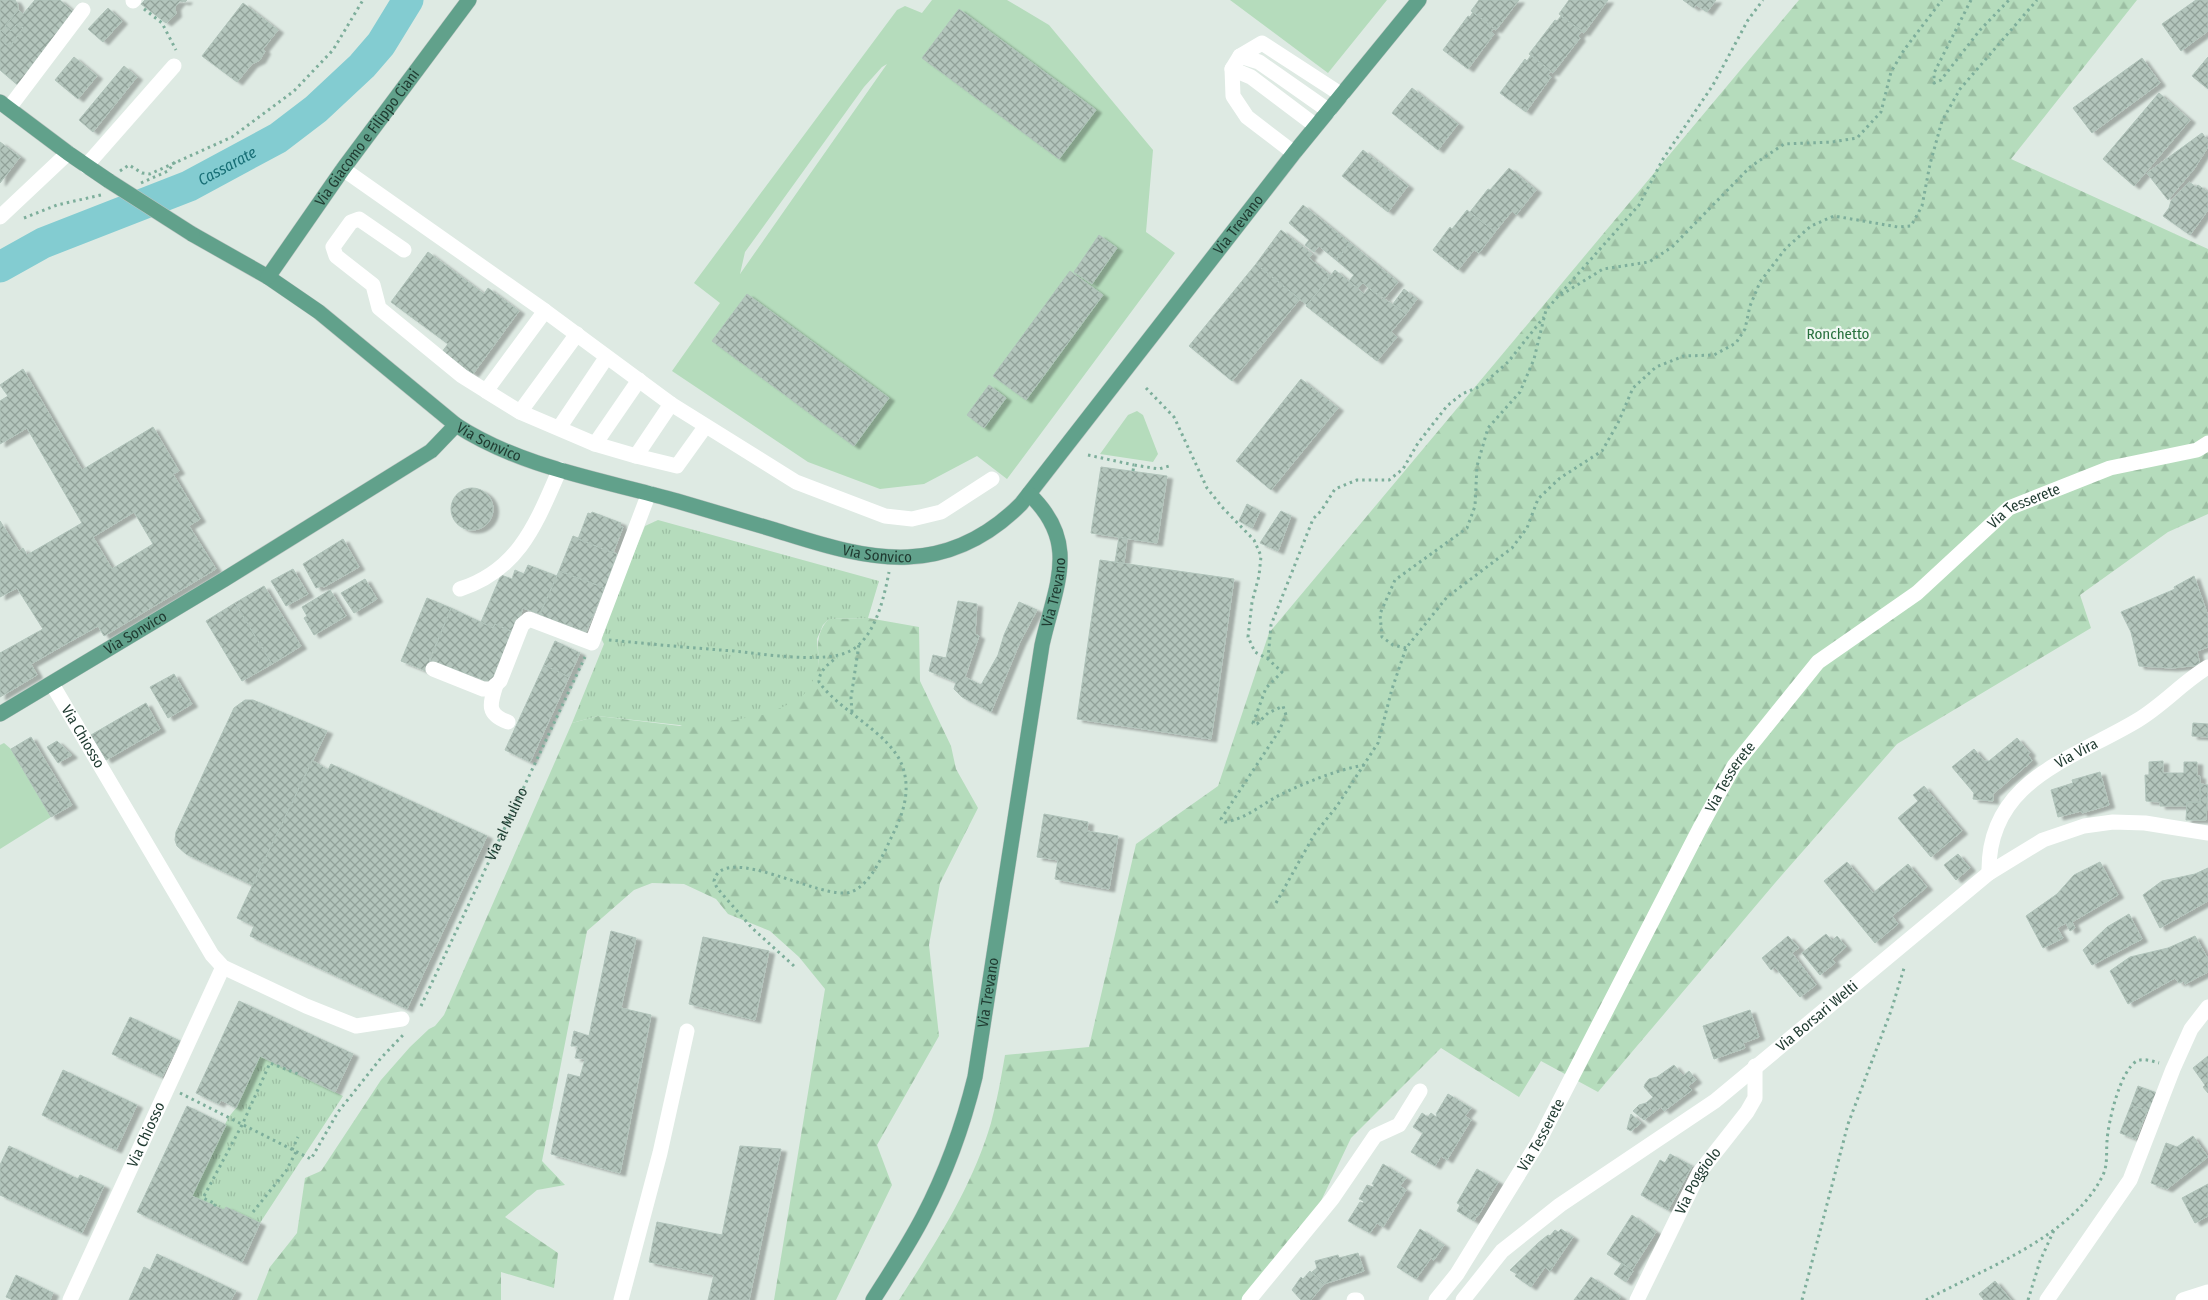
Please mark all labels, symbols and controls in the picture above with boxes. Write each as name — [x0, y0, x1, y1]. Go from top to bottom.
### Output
street label: Via Giacomo e Filippo Ciani — [311, 66, 423, 210]
water label: Cassarate — [194, 142, 260, 189]
street label: Via Trevano — [1210, 191, 1267, 258]
park label: Ronchetto — [1807, 325, 1870, 343]
street label: Via Sonvico — [453, 419, 524, 465]
street label: Via Tesserete — [1984, 480, 2063, 532]
street label: Via Sonvico — [841, 541, 912, 566]
street label: Via Trevano — [1038, 557, 1069, 629]
street label: Via Sonvico — [101, 607, 170, 658]
street label: Via Chiosso — [57, 702, 109, 771]
street label: Via Vira — [2052, 734, 2101, 772]
street label: Via Tesserete — [1701, 738, 1759, 815]
street label: Via al Mulino — [482, 784, 531, 864]
street label: Via Trevano — [974, 956, 1002, 1029]
street label: Via Borsari Welti — [1772, 977, 1862, 1055]
street label: Via Tesserete — [1514, 1096, 1568, 1175]
street label: Via Chiosso — [123, 1099, 169, 1170]
street label: Via Poggiolo — [1671, 1144, 1725, 1217]

